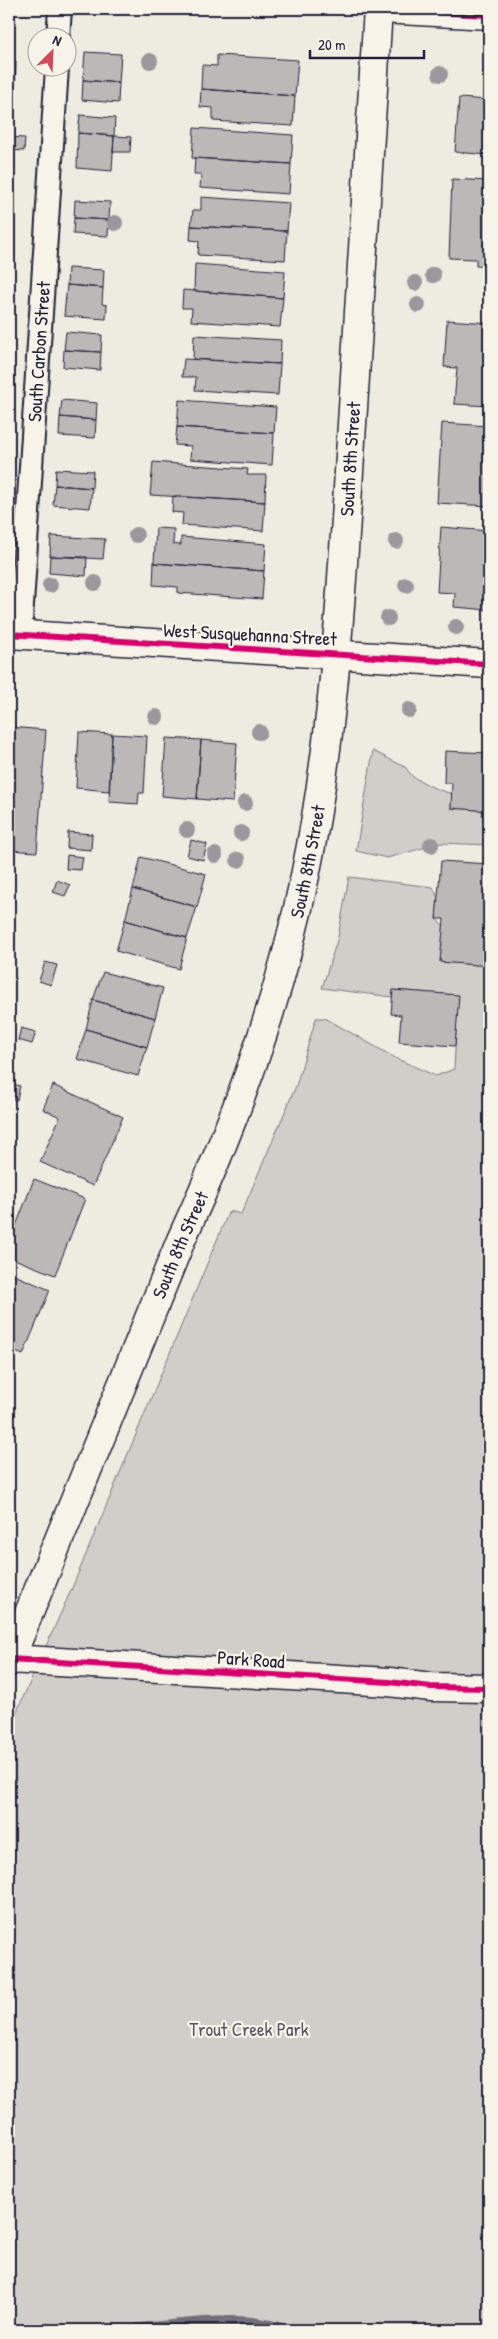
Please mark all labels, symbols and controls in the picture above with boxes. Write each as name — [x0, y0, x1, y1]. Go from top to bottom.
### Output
north arrow — [28, 28, 78, 78]
scale bar — [310, 28, 424, 60]
text: N — [50, 29, 65, 50]
text: 20 m — [318, 34, 345, 55]
street label: South Carbon Street — [21, 280, 56, 423]
street label: South 8th Street — [333, 401, 366, 517]
street label: West Susquehanna Street — [163, 616, 338, 652]
street label: South 8th Street — [283, 803, 331, 920]
street label: South 8th Street — [146, 1187, 215, 1302]
street label: Park Road — [217, 1644, 286, 1674]
park label: Trout Creek Park — [189, 2016, 309, 2042]

